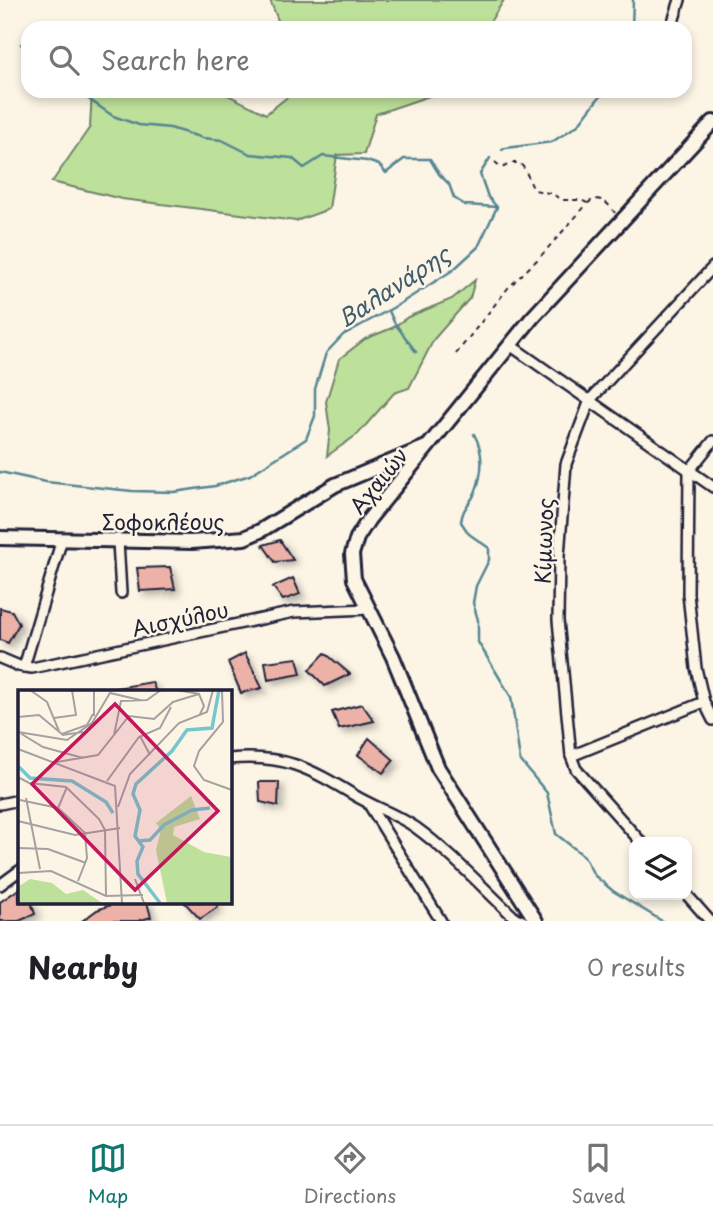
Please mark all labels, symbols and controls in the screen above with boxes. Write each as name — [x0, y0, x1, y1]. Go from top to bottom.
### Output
search box — [21, 21, 692, 98]
text: Search here — [101, 40, 250, 79]
icon: search — [45, 41, 83, 79]
water label: Βαλανάρης — [330, 235, 458, 336]
street label: Αχαιών — [341, 440, 415, 520]
street label: Κίμωνος — [526, 497, 560, 585]
street label: Σοφοκλέους — [102, 505, 224, 537]
street label: Αισχύλου — [129, 592, 231, 644]
inset map — [18, 690, 231, 904]
map controls — [629, 837, 692, 900]
button: layers — [629, 837, 692, 900]
text: Nearby — [28, 944, 138, 989]
text: 0 results — [587, 949, 685, 984]
tab: Map — [88, 1139, 128, 1209]
tab: Directions — [304, 1139, 396, 1209]
tab: Saved — [571, 1139, 625, 1209]

